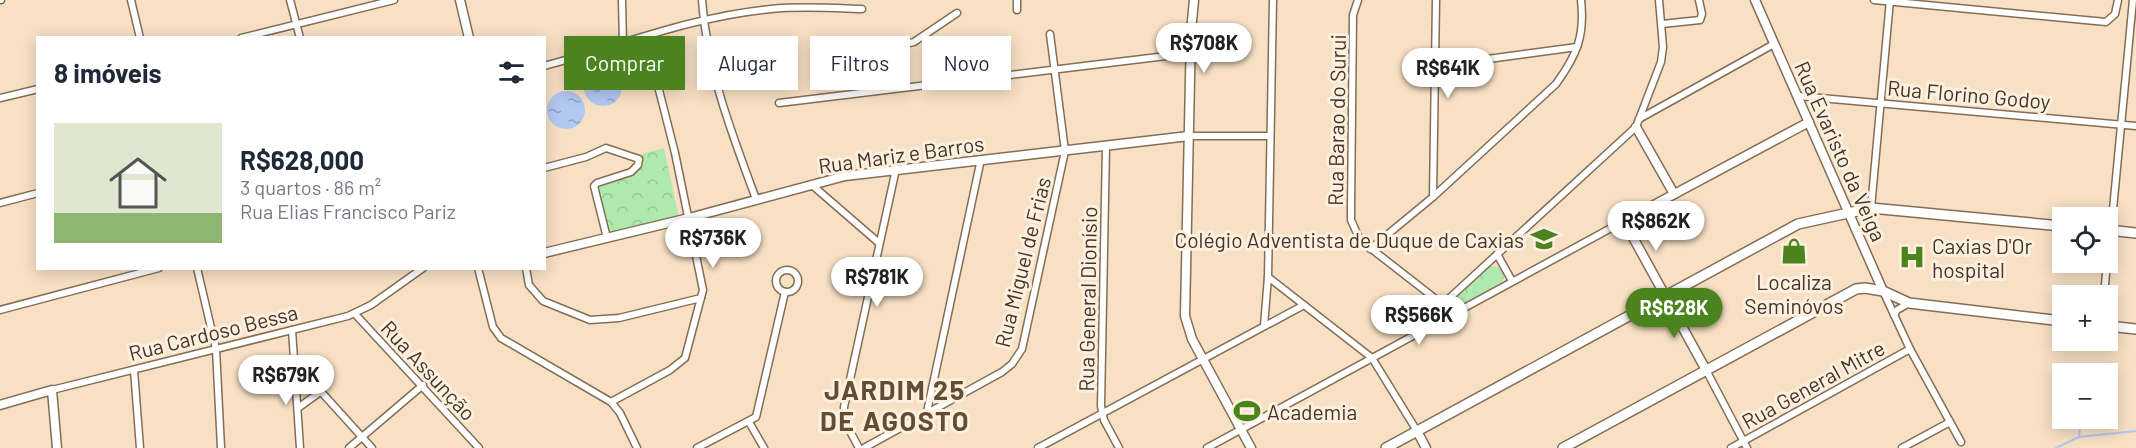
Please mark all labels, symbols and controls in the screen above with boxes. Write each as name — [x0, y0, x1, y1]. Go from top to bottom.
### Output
pin: R$708K — [1155, 23, 1253, 74]
text: R$708K — [1170, 30, 1238, 54]
street label: Rua Barao do Surui — [1322, 34, 1350, 206]
chip: Comprar — [564, 36, 685, 90]
chip: Alugar — [697, 36, 798, 90]
chip: Filtros — [810, 36, 910, 90]
chip: Novo — [922, 36, 1011, 90]
pin: R$641K — [1399, 48, 1497, 99]
text: R$641K — [1416, 55, 1480, 79]
icon: filters — [495, 56, 528, 89]
text: 8 imóveis — [54, 57, 162, 88]
street label: Rua Evaristo da Veiga — [1790, 57, 1892, 245]
street label: Rua Florino Godoy — [1886, 74, 2052, 114]
street label: Rua Mariz e Barros — [816, 130, 986, 178]
text: R$628,000 — [240, 144, 364, 175]
icon: home — [102, 147, 174, 219]
street label: Rua Miguel de Frias — [989, 174, 1055, 350]
text: 3 quartos · 86 m² — [240, 175, 381, 199]
text: Rua Elias Francisco Pariz — [240, 199, 456, 223]
pin: R$862K — [1607, 201, 1705, 252]
street label: Rua General Dionísio — [1073, 206, 1101, 392]
map controls — [2052, 207, 2118, 429]
button: locate — [2052, 207, 2118, 273]
text: R$862K — [1622, 208, 1691, 232]
pin: R$736K — [664, 218, 762, 269]
school or university icon: Colégio Adventista de Duque de Caxias — [1529, 224, 1559, 254]
text: R$736K — [679, 225, 747, 249]
place label: Colégio Adventista de Duque de Caxias — [1174, 227, 1524, 252]
place label: Caxias D'Or hospital — [1932, 233, 2033, 282]
shop icon: Localiza Seminóvos — [1779, 236, 1809, 266]
hospital icon: Caxias D'Or hospital — [1897, 242, 1927, 272]
pin: R$781K — [828, 257, 926, 308]
text: R$781K — [845, 264, 909, 288]
place label: Localiza Seminóvos — [1744, 269, 1844, 318]
button: + — [2052, 285, 2118, 351]
pin: R$628K — [1625, 288, 1723, 339]
pin: R$566K — [1370, 295, 1468, 346]
text: R$628K — [1640, 295, 1709, 319]
street label: Rua Cardoso Bessa — [126, 299, 300, 365]
text: R$566K — [1385, 302, 1453, 326]
street label: Rua Assunção — [377, 315, 481, 425]
street label: Rua General Mitre — [1737, 334, 1889, 434]
pin: R$679K — [237, 355, 335, 406]
text: R$679K — [252, 362, 320, 386]
button: − — [2052, 363, 2118, 429]
district label: JARDIM 25 DE AGOSTO — [820, 373, 970, 436]
sports icon: Academia — [1232, 396, 1262, 426]
place label: Academia — [1267, 399, 1357, 424]

